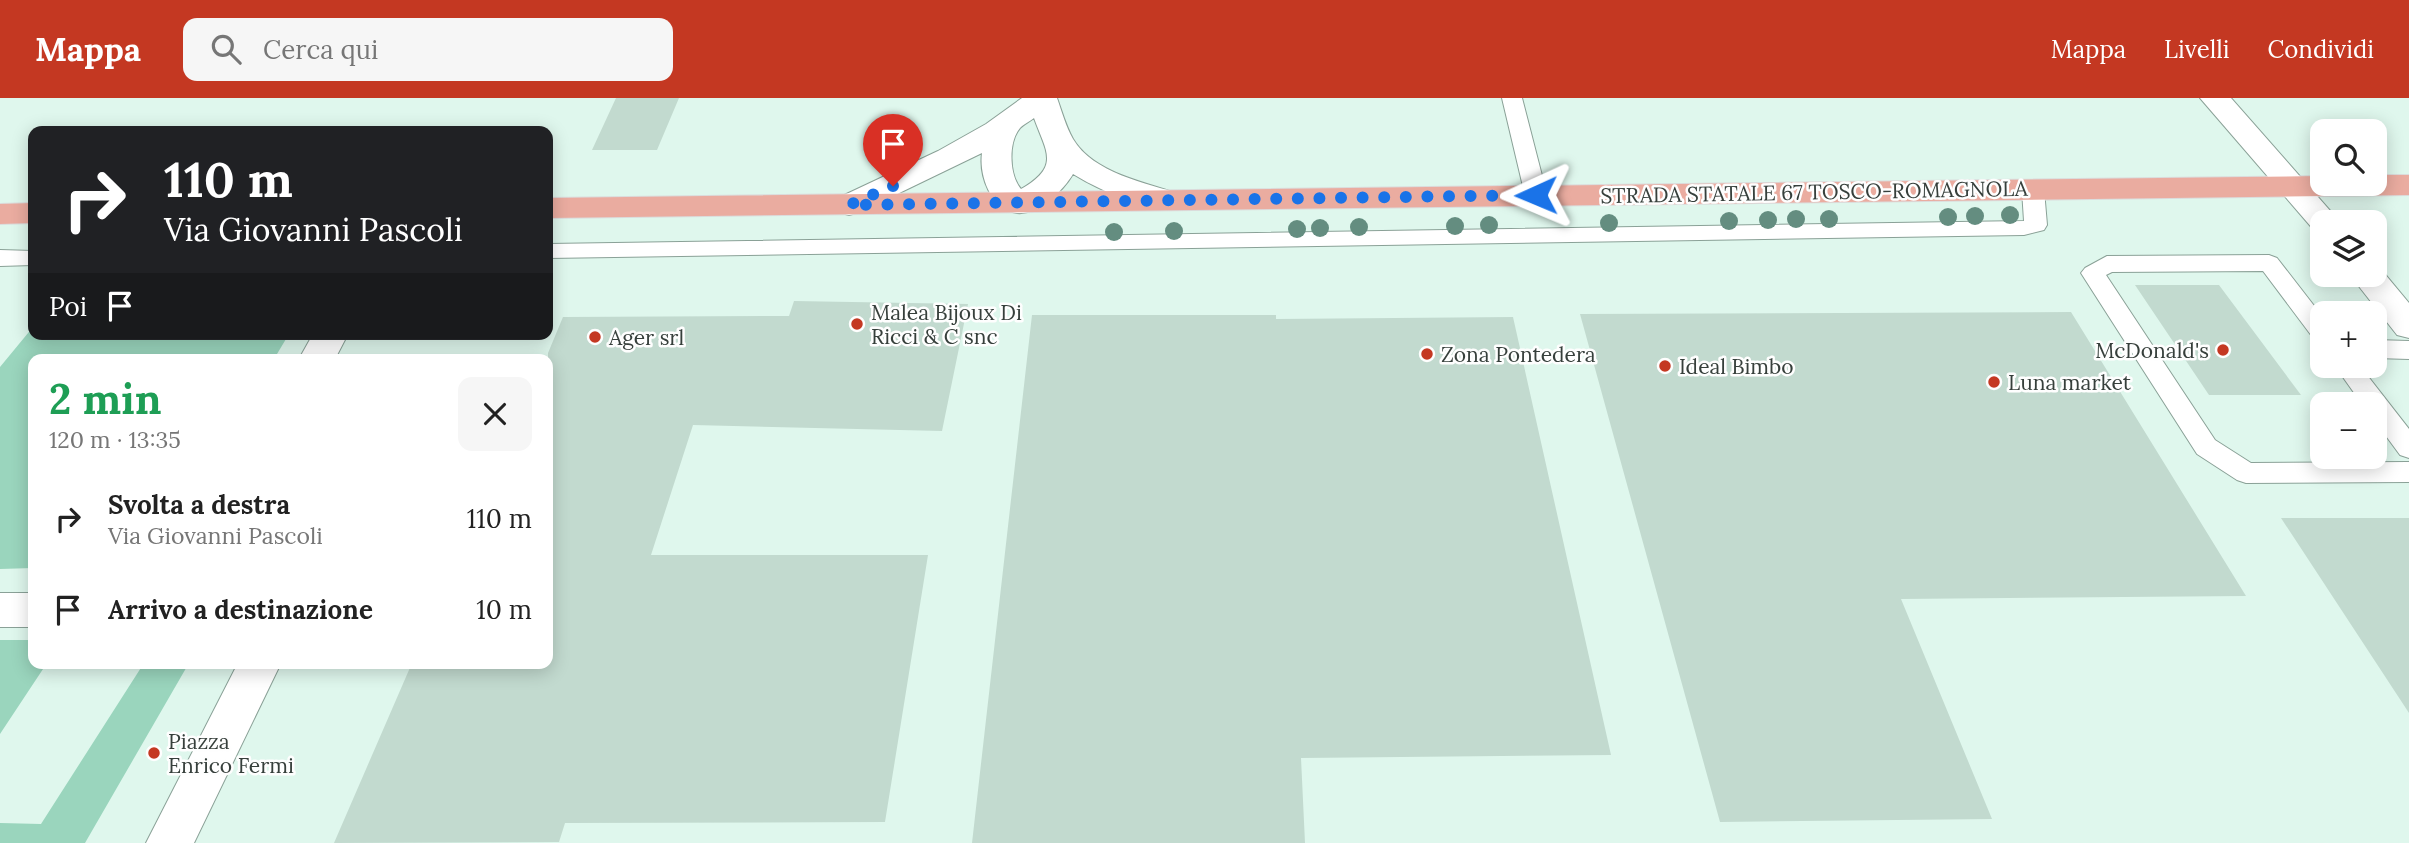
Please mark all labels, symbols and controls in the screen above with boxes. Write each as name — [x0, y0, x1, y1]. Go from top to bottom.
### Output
search box — [183, 18, 673, 81]
text: Mappa — [35, 28, 141, 70]
icon: search — [207, 30, 245, 68]
text: Cerca qui — [263, 33, 378, 66]
text: Mappa — [2051, 34, 2126, 65]
text: Livelli — [2164, 34, 2230, 65]
text: Condividi — [2268, 34, 2374, 65]
pin — [863, 114, 923, 186]
map controls — [2310, 119, 2387, 469]
button: search — [2310, 119, 2387, 196]
icon: arrive — [874, 125, 912, 163]
text: 110 m — [164, 148, 293, 210]
icon: right — [49, 154, 140, 245]
position arrow — [1499, 158, 1573, 232]
street label: STRADA STATALE 67 TOSCO-ROMAGNOLA — [1600, 175, 2029, 209]
text: Via Giovanni Pascoli — [164, 209, 463, 250]
button: layers — [2310, 210, 2387, 287]
icon: arrive — [101, 287, 139, 325]
text: Poi — [49, 290, 87, 323]
place label: Malea Bijoux Di Ricci & C snc — [871, 299, 1022, 350]
button: + — [2310, 301, 2387, 378]
marker: Malea Bijoux Di Ricci & C snc — [849, 316, 865, 332]
place label: Ager srl — [608, 324, 684, 351]
marker: Ager srl — [587, 329, 603, 345]
place label: McDonald's — [2095, 337, 2209, 364]
place label: Zona Pontedera — [1441, 341, 1596, 368]
marker: McDonald's — [2215, 342, 2231, 358]
marker: Zona Pontedera — [1419, 346, 1435, 362]
place label: Ideal Bimbo — [1679, 353, 1794, 380]
marker: Ideal Bimbo — [1657, 358, 1673, 374]
place label: Luna market — [2008, 369, 2132, 396]
text: 2 min — [49, 372, 162, 426]
marker: Luna market — [1986, 374, 2002, 390]
button: close — [458, 377, 532, 451]
button: − — [2310, 392, 2387, 469]
text: 120 m · 13:35 — [49, 425, 181, 454]
text: Svolta a destra — [108, 488, 290, 521]
icon: right — [49, 500, 87, 538]
text: 110 m — [467, 502, 532, 535]
text: Via Giovanni Pascoli — [108, 521, 323, 550]
icon: arrive — [49, 591, 87, 629]
text: Arrivo a destinazione — [108, 593, 373, 626]
text: 10 m — [476, 593, 532, 626]
place label: Piazza Enrico Fermi — [168, 728, 294, 779]
marker: Piazza Enrico Fermi — [146, 745, 162, 761]

